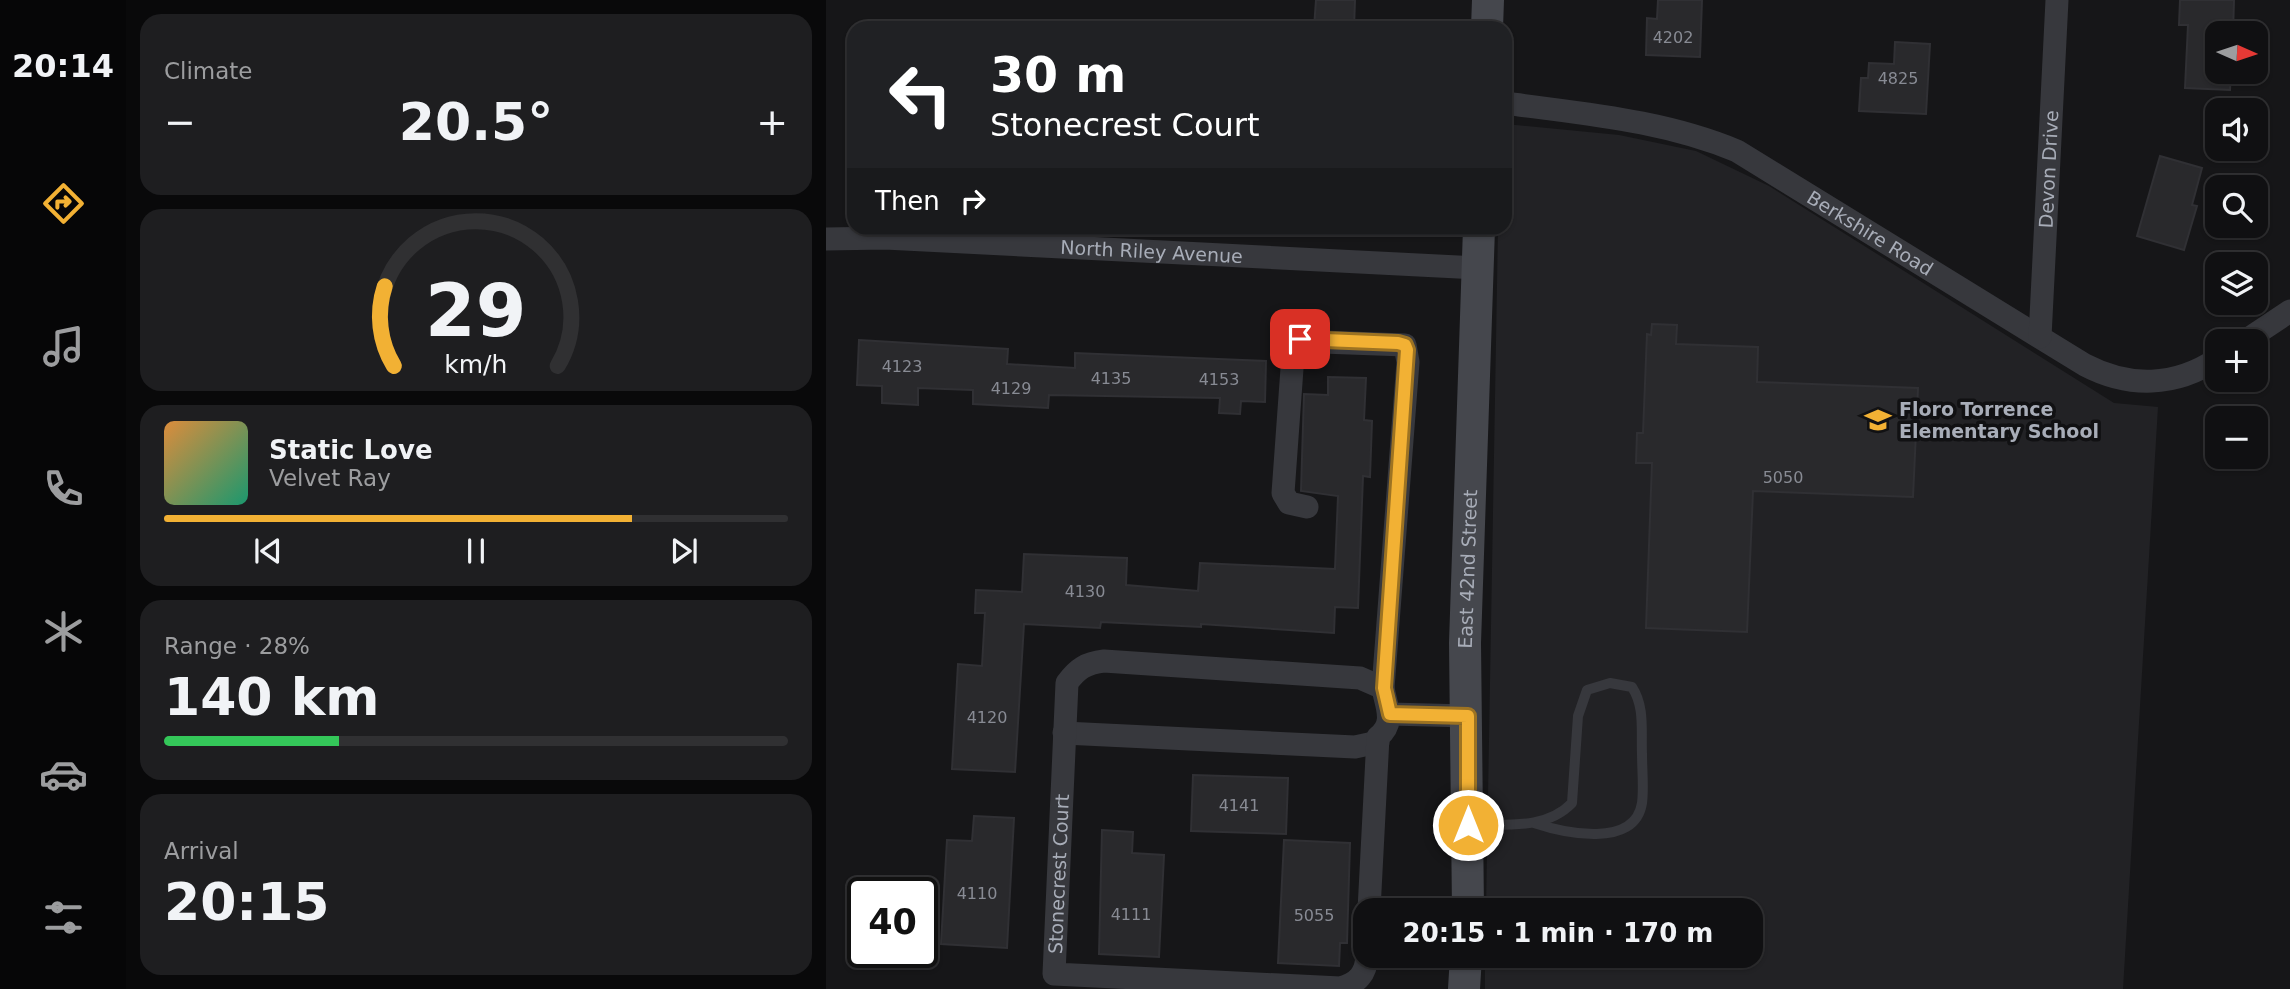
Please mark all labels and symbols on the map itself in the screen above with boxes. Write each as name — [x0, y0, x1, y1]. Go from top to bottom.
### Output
north arrow — [2205, 21, 2268, 84]
house number: 4202 — [1653, 28, 1693, 47]
house number: 4825 — [1878, 69, 1918, 88]
street label: Devon Drive — [2035, 110, 2062, 229]
street label: Berkshire Road — [1803, 186, 1937, 280]
street label: North Riley Avenue — [1060, 236, 1243, 267]
pin — [1270, 309, 1330, 369]
house number: 4123 — [882, 357, 922, 376]
house number: 4135 — [1091, 369, 1131, 388]
house number: 4153 — [1199, 370, 1239, 389]
house number: 4129 — [991, 379, 1031, 398]
place label: Floro Torrence Elementary School — [1899, 398, 2099, 442]
school or university icon: Floro Torrence Elementary School — [1863, 405, 1893, 435]
house number: 5050 — [1763, 468, 1803, 487]
street label: East 42nd Street — [1454, 489, 1481, 649]
house number: 4130 — [1065, 582, 1105, 601]
house number: 4120 — [967, 708, 1007, 727]
position arrow — [1431, 788, 1505, 862]
street label: Stonecrest Court — [1044, 794, 1073, 954]
house number: 4141 — [1219, 796, 1259, 815]
speed limit sign: 40 — [847, 877, 938, 968]
house number: 4110 — [957, 884, 997, 903]
house number: 4111 — [1111, 905, 1151, 924]
house number: 5055 — [1294, 906, 1334, 925]

